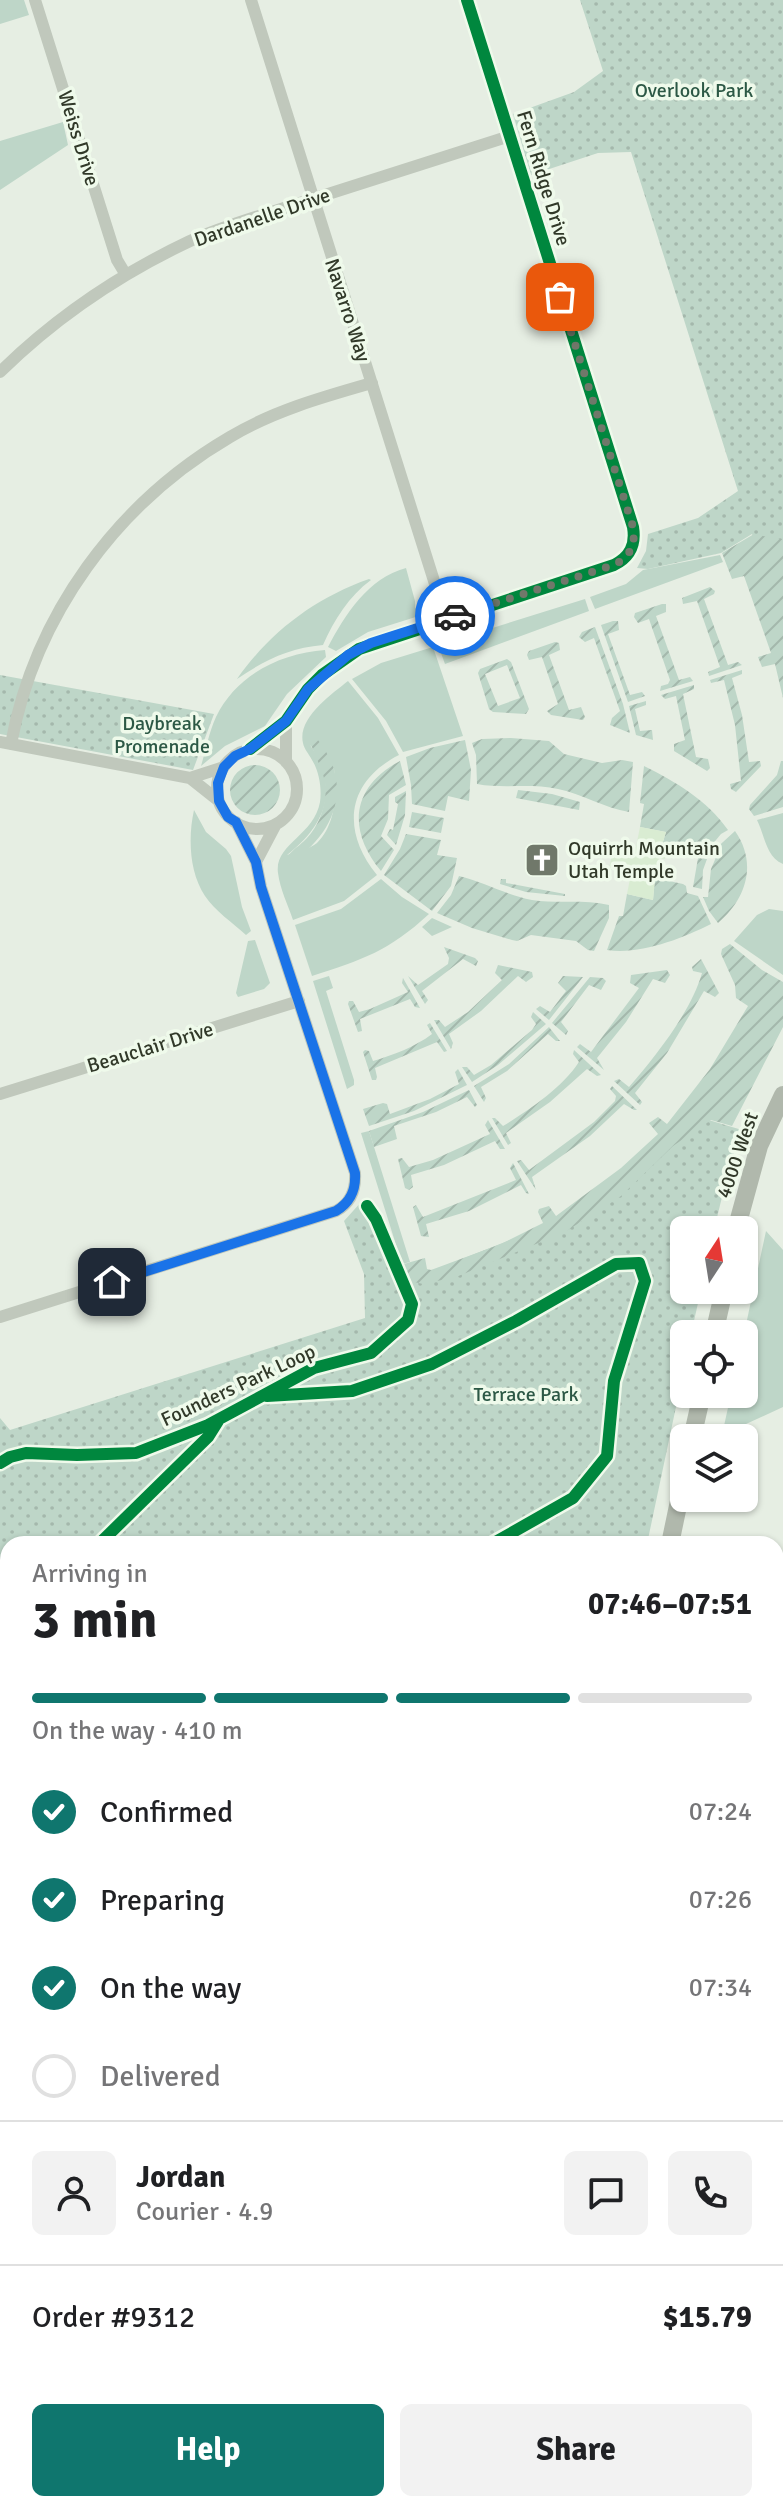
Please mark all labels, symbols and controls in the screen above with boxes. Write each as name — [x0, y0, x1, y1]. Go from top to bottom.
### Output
park label: Overlook Park — [635, 78, 753, 103]
street label: Weiss Drive — [52, 87, 105, 189]
street label: Fern Ridge Drive — [511, 107, 576, 249]
street label: Dardanelle Drive — [191, 183, 333, 252]
street label: Navarro Way — [319, 255, 376, 366]
pin — [526, 263, 594, 331]
icon: bag — [538, 275, 582, 319]
courier — [415, 576, 495, 656]
icon: car — [433, 594, 477, 638]
park label: Daybreak Promenade — [114, 711, 210, 759]
place label: Oquirrh Mountain Utah Temple — [568, 836, 720, 884]
church icon: Oquirrh Mountain Utah Temple — [523, 841, 561, 879]
street label: Beauclair Drive — [84, 1016, 216, 1079]
street label: 4000 West — [711, 1109, 764, 1202]
north arrow — [670, 1216, 758, 1304]
map controls — [670, 1216, 758, 1512]
pin — [78, 1248, 146, 1316]
icon: home — [90, 1260, 134, 1304]
button: locate — [670, 1320, 758, 1408]
street label: Founders Park Loop — [157, 1339, 319, 1432]
park label: Terrace Park — [474, 1382, 578, 1407]
button: layers — [670, 1424, 758, 1512]
text: Arriving in — [32, 1558, 148, 1590]
text: 07:46–07:51 — [588, 1586, 752, 1623]
text: 3 min — [32, 1588, 158, 1652]
text: On the way · 410 m — [32, 1715, 242, 1747]
icon: check — [32, 1790, 76, 1834]
text: Confirmed — [100, 1794, 233, 1831]
text: 07:24 — [689, 1796, 752, 1828]
icon: check — [32, 1878, 76, 1922]
text: Preparing — [100, 1882, 225, 1919]
text: 07:26 — [689, 1884, 752, 1916]
icon: check — [32, 1966, 76, 2010]
text: On the way — [100, 1970, 241, 2007]
text: 07:34 — [689, 1972, 752, 2004]
text: Delivered — [100, 2058, 221, 2095]
button: person — [32, 2151, 116, 2235]
button: chat — [564, 2151, 648, 2235]
button: phone — [668, 2151, 752, 2235]
text: Jordan — [136, 2159, 225, 2196]
text: Courier · 4.9 — [136, 2196, 273, 2228]
text: Order #9312 — [32, 2299, 195, 2336]
text: $15.79 — [662, 2299, 752, 2336]
button: Help — [32, 2404, 384, 2496]
button: Share — [400, 2404, 752, 2496]

